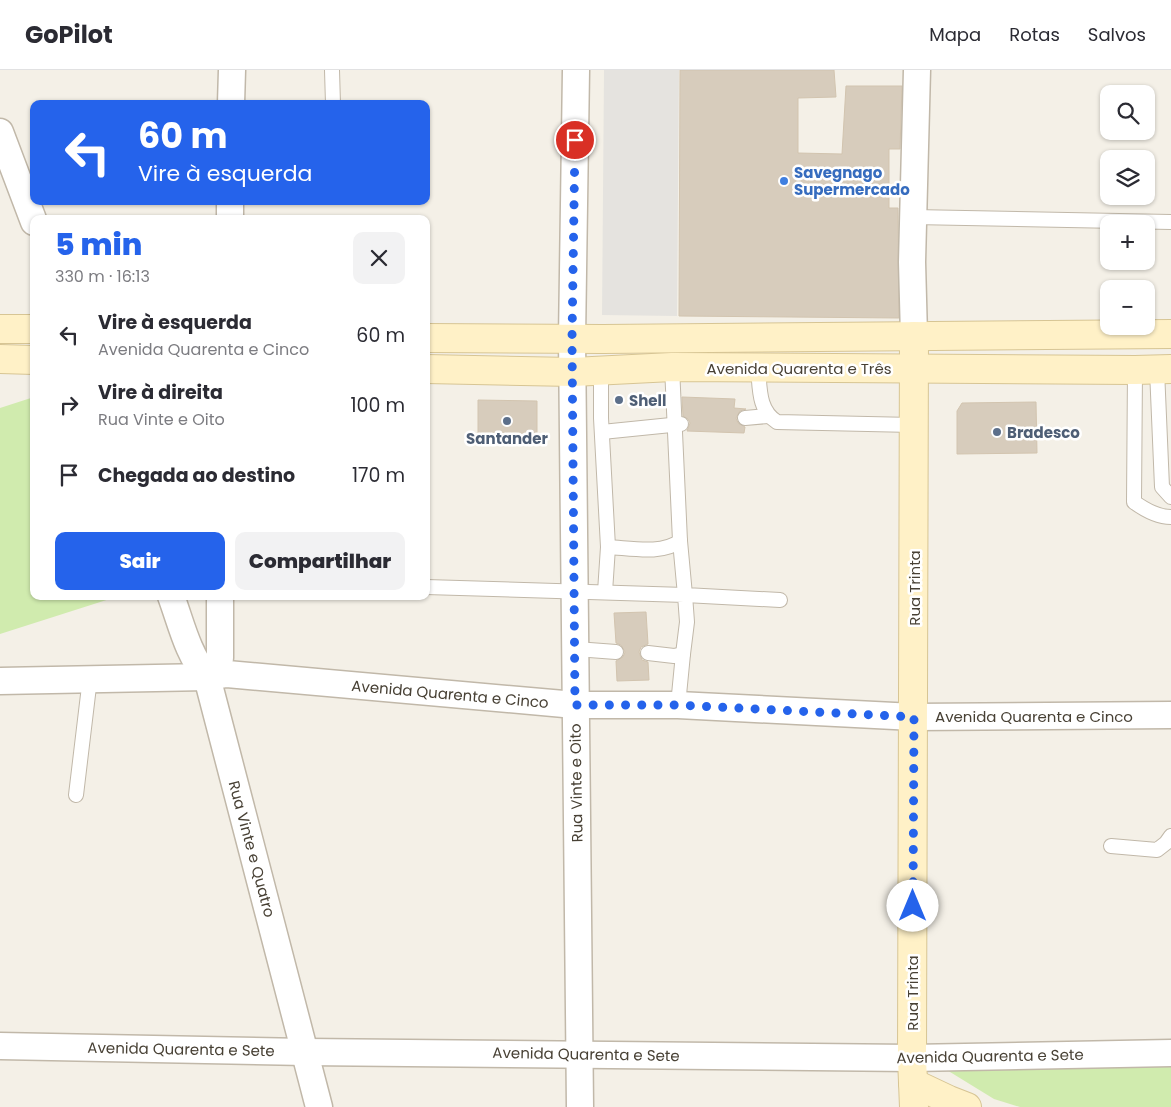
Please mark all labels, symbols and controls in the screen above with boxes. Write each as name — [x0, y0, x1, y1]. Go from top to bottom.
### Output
text: GoPilot — [25, 18, 113, 51]
text: Mapa — [929, 22, 981, 47]
text: Rotas — [1009, 22, 1060, 47]
text: Salvos — [1088, 22, 1146, 47]
map controls — [1100, 85, 1155, 335]
button: search — [1100, 85, 1155, 140]
text: 60 m — [138, 111, 228, 160]
pin — [554, 119, 596, 161]
icon: left — [55, 120, 120, 185]
icon: arrive — [561, 126, 589, 154]
button: layers — [1100, 150, 1155, 205]
text: Vire à esquerda — [138, 158, 312, 189]
place label: Savegnago Supermercado — [794, 162, 910, 200]
marker: Savegnago Supermercado — [778, 175, 790, 187]
button: + — [1100, 215, 1155, 270]
text: 5 min — [55, 223, 142, 266]
button: close — [353, 232, 405, 284]
text: 330 m · 16:13 — [55, 265, 150, 288]
button: − — [1100, 280, 1155, 335]
text: Vire à esquerda — [98, 309, 252, 336]
icon: left — [55, 321, 83, 349]
text: 60 m — [356, 322, 405, 349]
text: Avenida Quarenta e Cinco — [98, 338, 309, 361]
street label: Avenida Quarenta e Três — [706, 358, 892, 379]
text: Vire à direita — [98, 379, 223, 406]
place label: Shell — [629, 390, 666, 411]
icon: right — [55, 391, 83, 419]
text: 100 m — [350, 392, 405, 419]
marker: Shell — [613, 394, 625, 406]
text: Rua Vinte e Oito — [98, 408, 225, 431]
marker: Santander — [501, 415, 513, 427]
place label: Bradesco — [1007, 422, 1080, 443]
marker: Bradesco — [991, 426, 1003, 438]
place label: Santander — [466, 428, 548, 449]
icon: arrive — [55, 461, 83, 489]
text: Chegada ao destino — [98, 462, 295, 489]
text: 170 m — [352, 462, 405, 489]
button: Sair — [55, 532, 225, 590]
button: Compartilhar — [235, 532, 405, 590]
street label: Rua Trinta — [904, 550, 925, 626]
street label: Avenida Quarenta e Cinco — [350, 675, 550, 713]
street label: Avenida Quarenta e Cinco — [935, 706, 1133, 727]
street label: Rua Vinte e Oito — [564, 723, 588, 843]
street label: Rua Vinte e Quatro — [224, 778, 280, 920]
position arrow — [886, 879, 938, 931]
street label: Rua Trinta — [902, 955, 923, 1031]
street label: Avenida Quarenta e Sete — [87, 1037, 275, 1061]
street label: Avenida Quarenta e Sete — [492, 1042, 680, 1066]
street label: Avenida Quarenta e Sete — [896, 1044, 1084, 1068]

